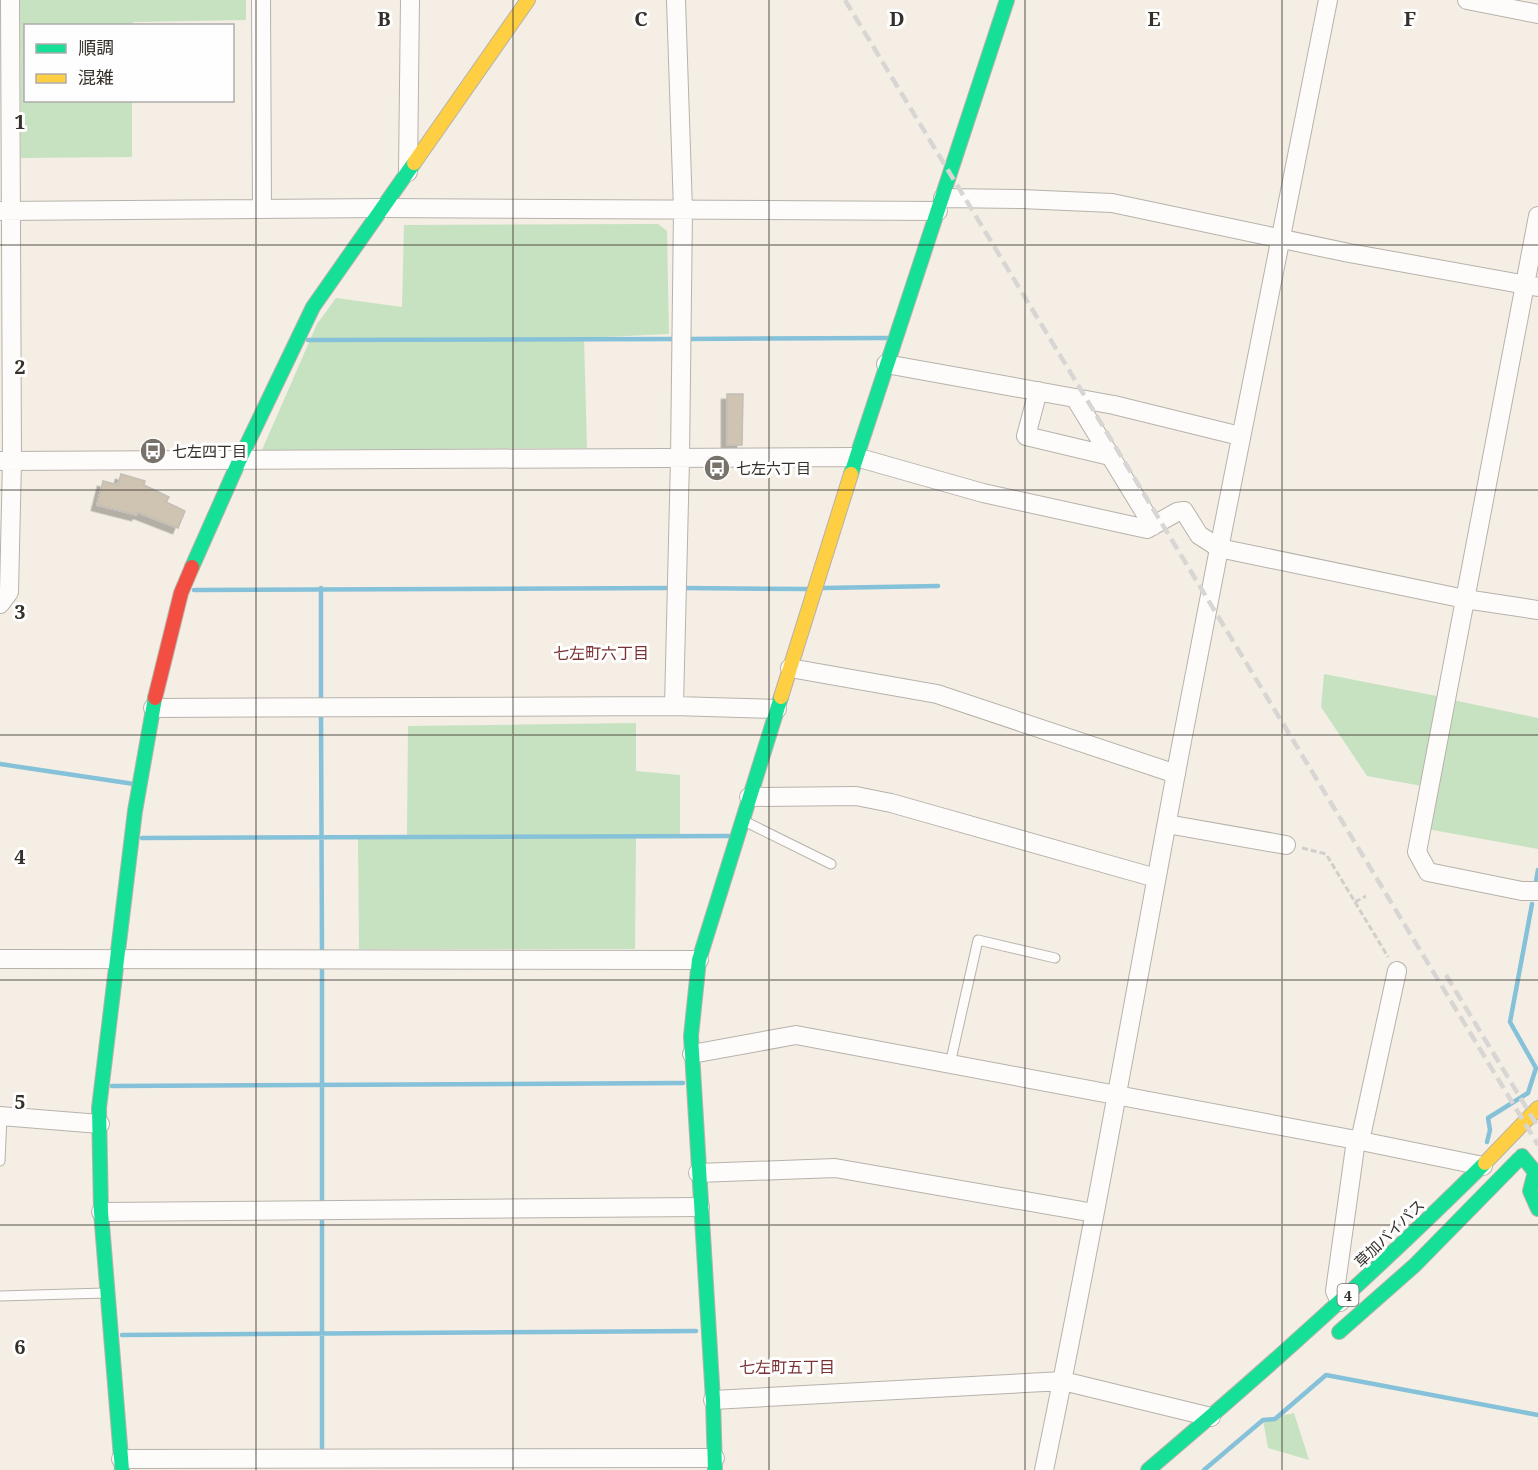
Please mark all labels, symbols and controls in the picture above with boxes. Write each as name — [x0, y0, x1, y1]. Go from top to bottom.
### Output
text: B — [377, 5, 391, 32]
text: C — [634, 5, 648, 32]
text: D — [889, 5, 905, 32]
text: E — [1147, 5, 1161, 32]
text: F — [1404, 5, 1416, 32]
legend — [24, 24, 234, 102]
text: 順調 — [78, 35, 114, 59]
text: 混雑 — [78, 65, 114, 89]
text: 1 — [14, 108, 26, 135]
text: 2 — [14, 353, 26, 380]
bus stop icon: 七左四丁目 — [138, 436, 168, 466]
place label: 七左四丁目 — [172, 441, 247, 461]
bus stop icon: 七左六丁目 — [702, 453, 732, 483]
place label: 七左六丁目 — [736, 458, 811, 478]
text: 3 — [14, 598, 26, 625]
district label: 七左町六丁目 — [553, 642, 649, 664]
text: 4 — [14, 843, 26, 870]
text: 5 — [14, 1088, 26, 1115]
street label: 草加バイパス — [1350, 1195, 1428, 1271]
road number: 4 — [1338, 1284, 1358, 1306]
text: 6 — [14, 1333, 26, 1360]
district label: 七左町五丁目 — [739, 1356, 835, 1378]

